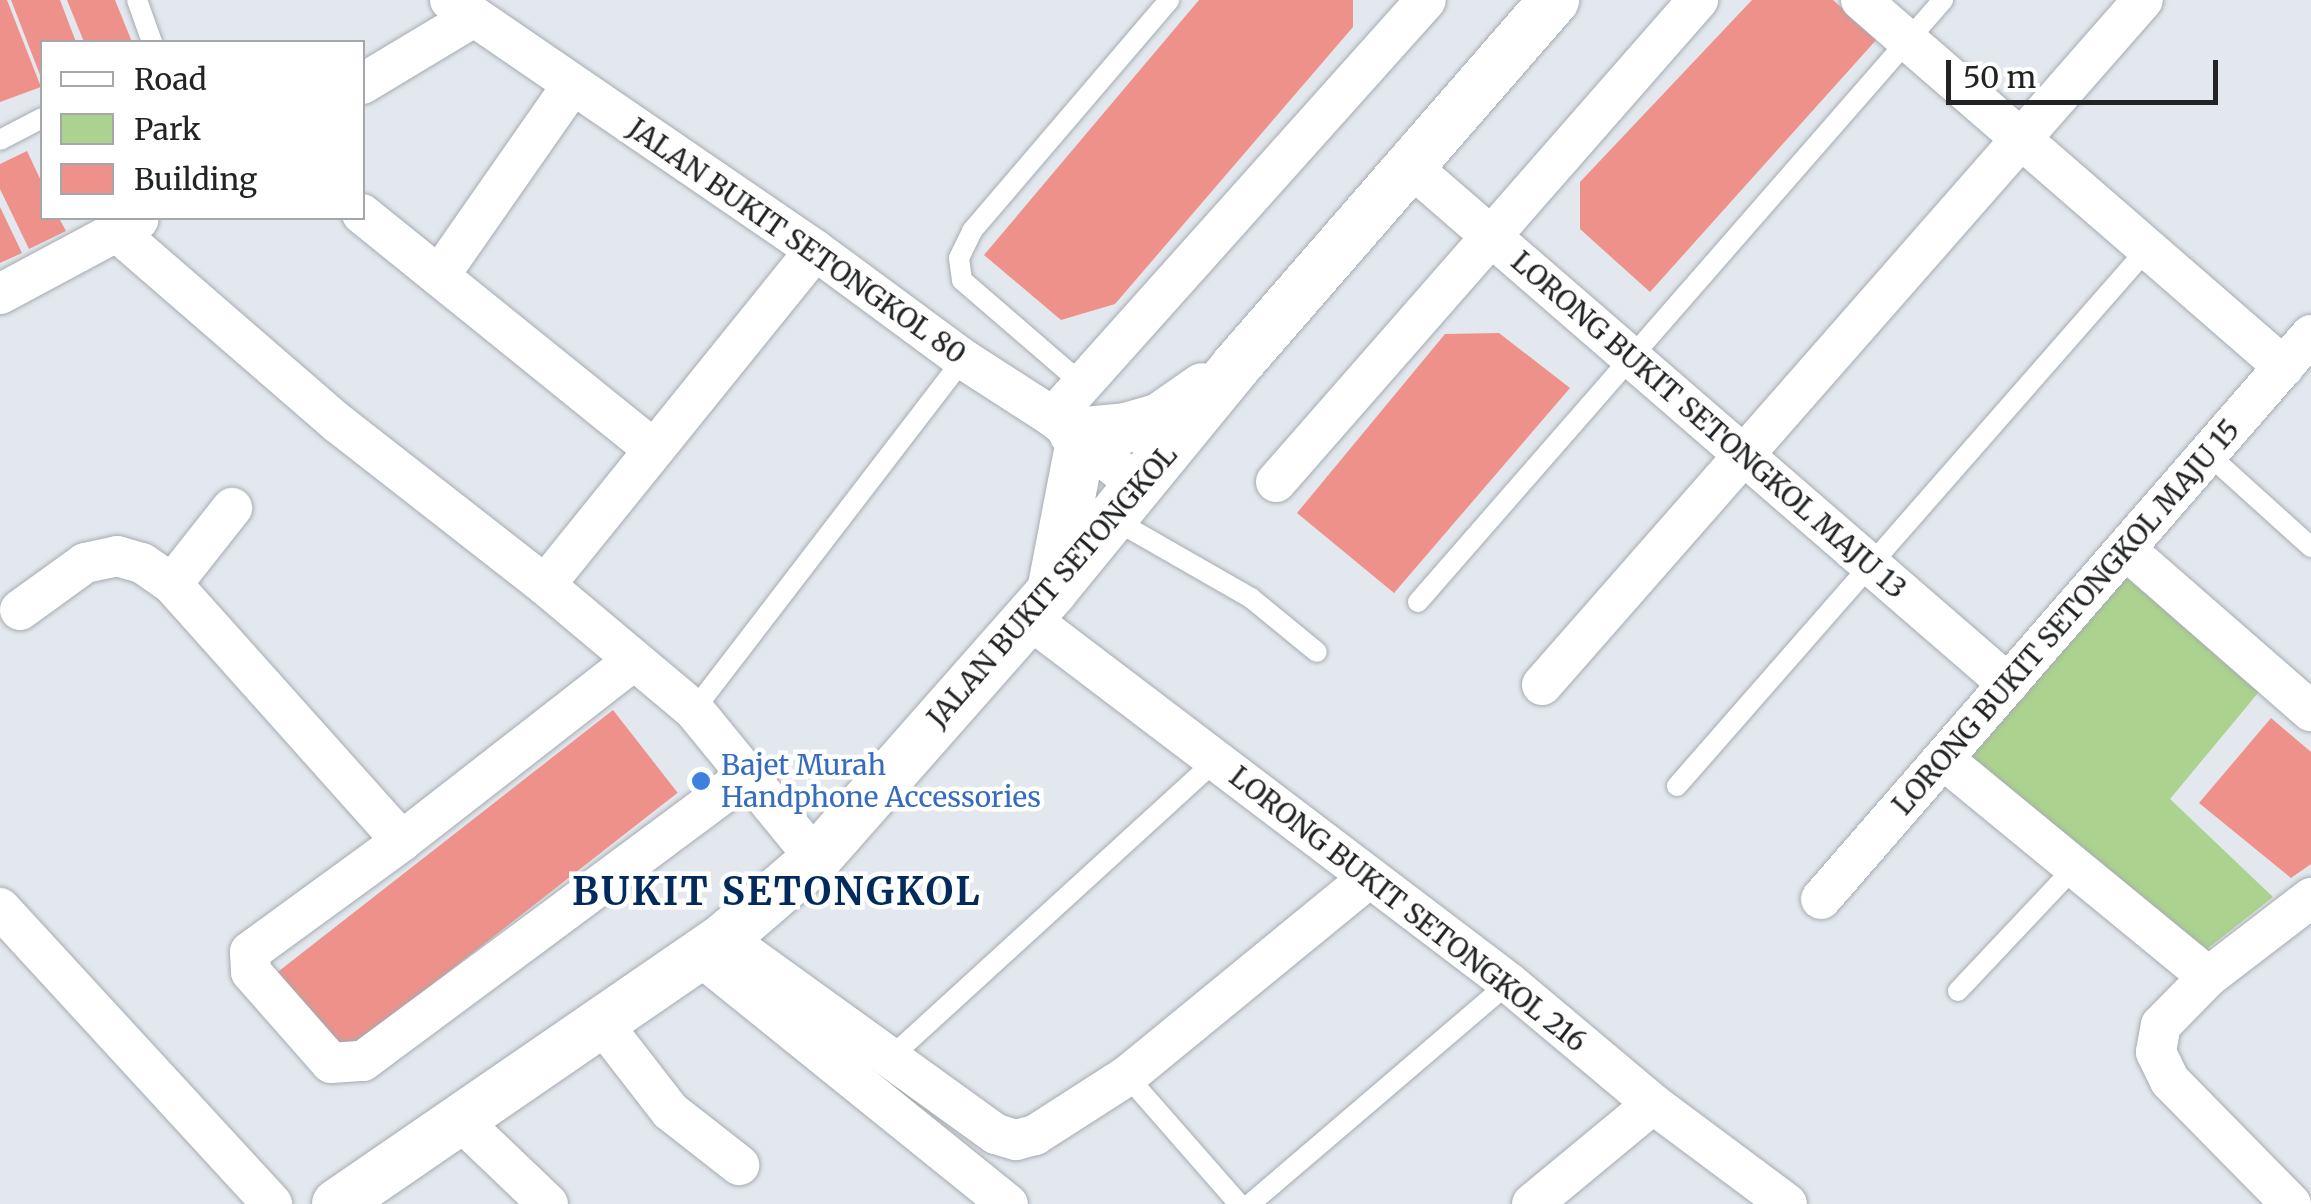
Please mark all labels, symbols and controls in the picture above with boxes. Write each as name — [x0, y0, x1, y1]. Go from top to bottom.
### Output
legend — [40, 40, 365, 220]
scale bar — [1951, 40, 2224, 102]
text: 50 m — [1963, 58, 2036, 96]
text: Road — [134, 60, 207, 98]
text: Park — [134, 110, 201, 148]
street label: JALAN BUKIT SETONGKOL 80 — [622, 111, 972, 371]
text: Building — [134, 160, 257, 198]
street label: LORONG BUKIT SETONGKOL MAJU 13 — [1505, 244, 1913, 606]
street label: LORONG BUKIT SETONGKOL MAJU 15 — [1885, 413, 2247, 821]
street label: JALAN BUKIT SETONGKOL — [920, 438, 1184, 734]
place label: Bajet Murah Handphone Accessories — [721, 748, 1041, 814]
street label: LORONG BUKIT SETONGKOL 216 — [1223, 759, 1593, 1059]
marker: Bajet Murah Handphone Accessories — [690, 770, 712, 792]
district label: BUKIT SETONGKOL — [572, 869, 982, 915]

